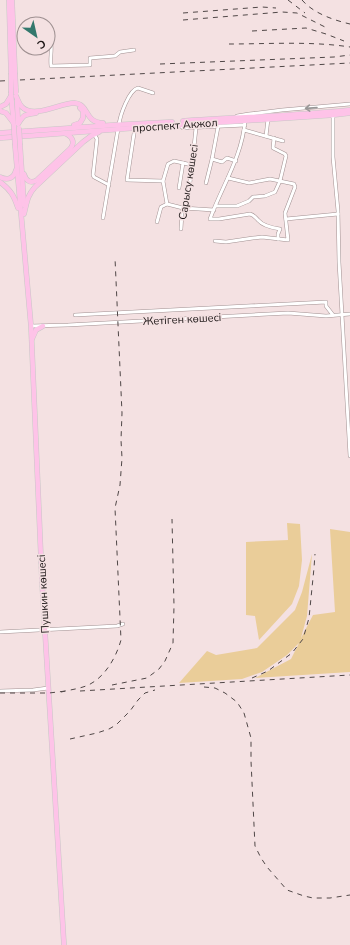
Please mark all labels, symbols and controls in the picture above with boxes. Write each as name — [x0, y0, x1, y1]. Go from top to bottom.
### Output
north arrow — [16, 16, 56, 56]
text: С — [34, 36, 49, 52]
one-way arrow — [305, 104, 318, 111]
street label: проспект Акжол — [132, 115, 218, 136]
street label: Сарысу көшесі — [175, 143, 202, 221]
street label: Жетіген көшесі — [142, 310, 222, 329]
street label: Пушкин көшесі — [34, 554, 53, 634]

